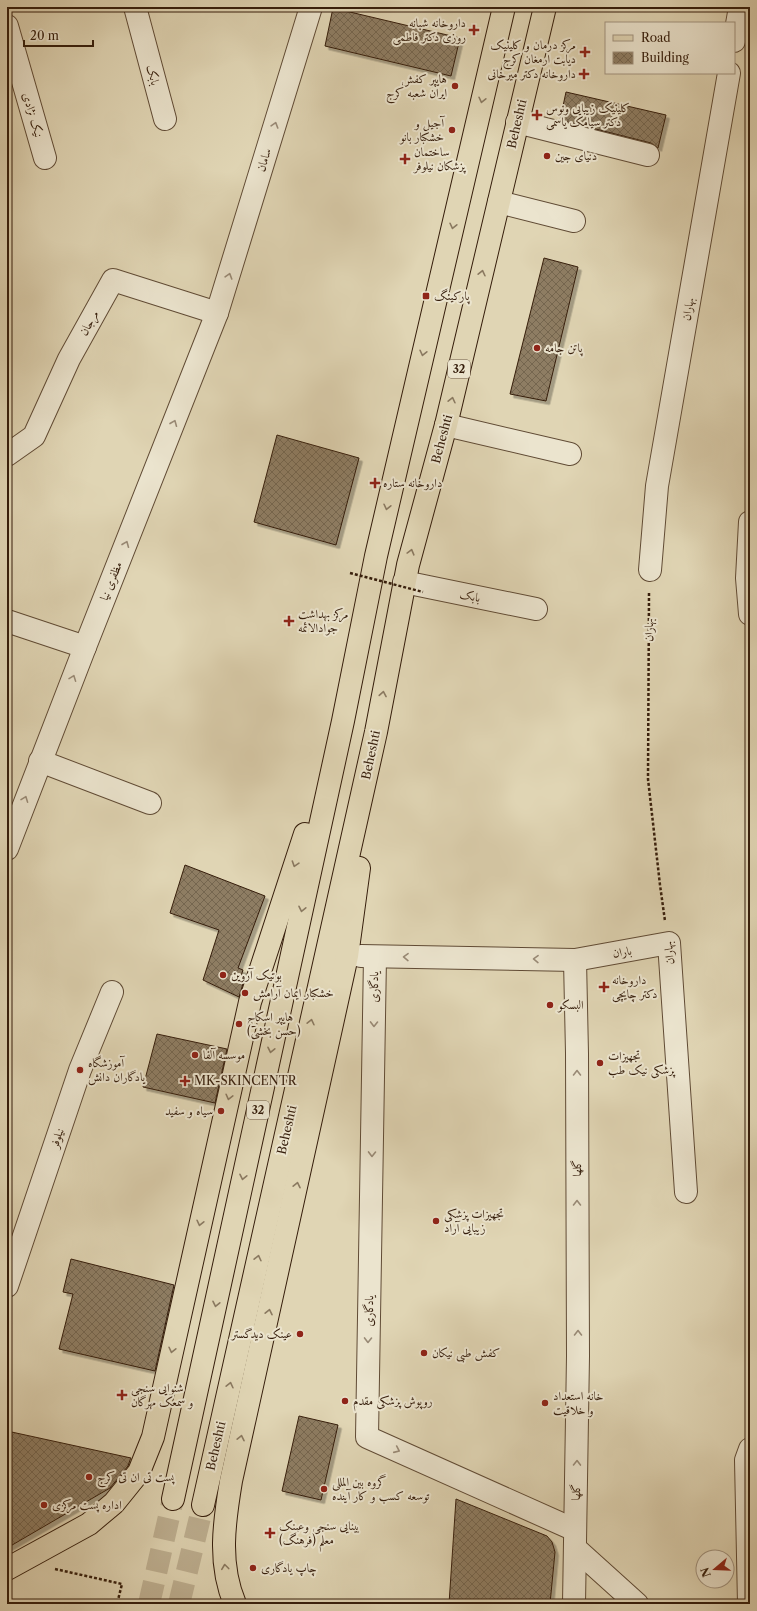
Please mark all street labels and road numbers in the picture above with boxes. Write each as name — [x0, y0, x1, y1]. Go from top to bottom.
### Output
street label: بابک — [144, 63, 163, 87]
street label: نیک نژادی — [20, 91, 47, 139]
street label: Beheshti — [504, 98, 530, 150]
street label: سامان — [253, 146, 274, 173]
street label: بهاران — [678, 296, 698, 322]
street label: مرجان — [76, 307, 103, 339]
road number: 32 — [448, 360, 470, 378]
street label: Beheshti — [428, 412, 455, 465]
street label: مظفری نیا — [96, 559, 126, 603]
street label: بابک — [458, 586, 482, 605]
street label: بهاران — [641, 618, 657, 642]
street label: Beheshti — [358, 729, 383, 781]
street label: بهاران — [660, 941, 678, 965]
street label: باران — [611, 942, 633, 961]
street label: یادگاری — [366, 970, 382, 1003]
road number: 32 — [247, 1101, 269, 1119]
street label: Beheshti — [274, 1104, 300, 1156]
street label: نیلوفر — [46, 1126, 68, 1152]
street label: گلها — [569, 1160, 584, 1176]
street label: یادگاری — [361, 1294, 377, 1327]
street label: Beheshti — [203, 1420, 229, 1472]
street label: گلها — [568, 1483, 583, 1501]

